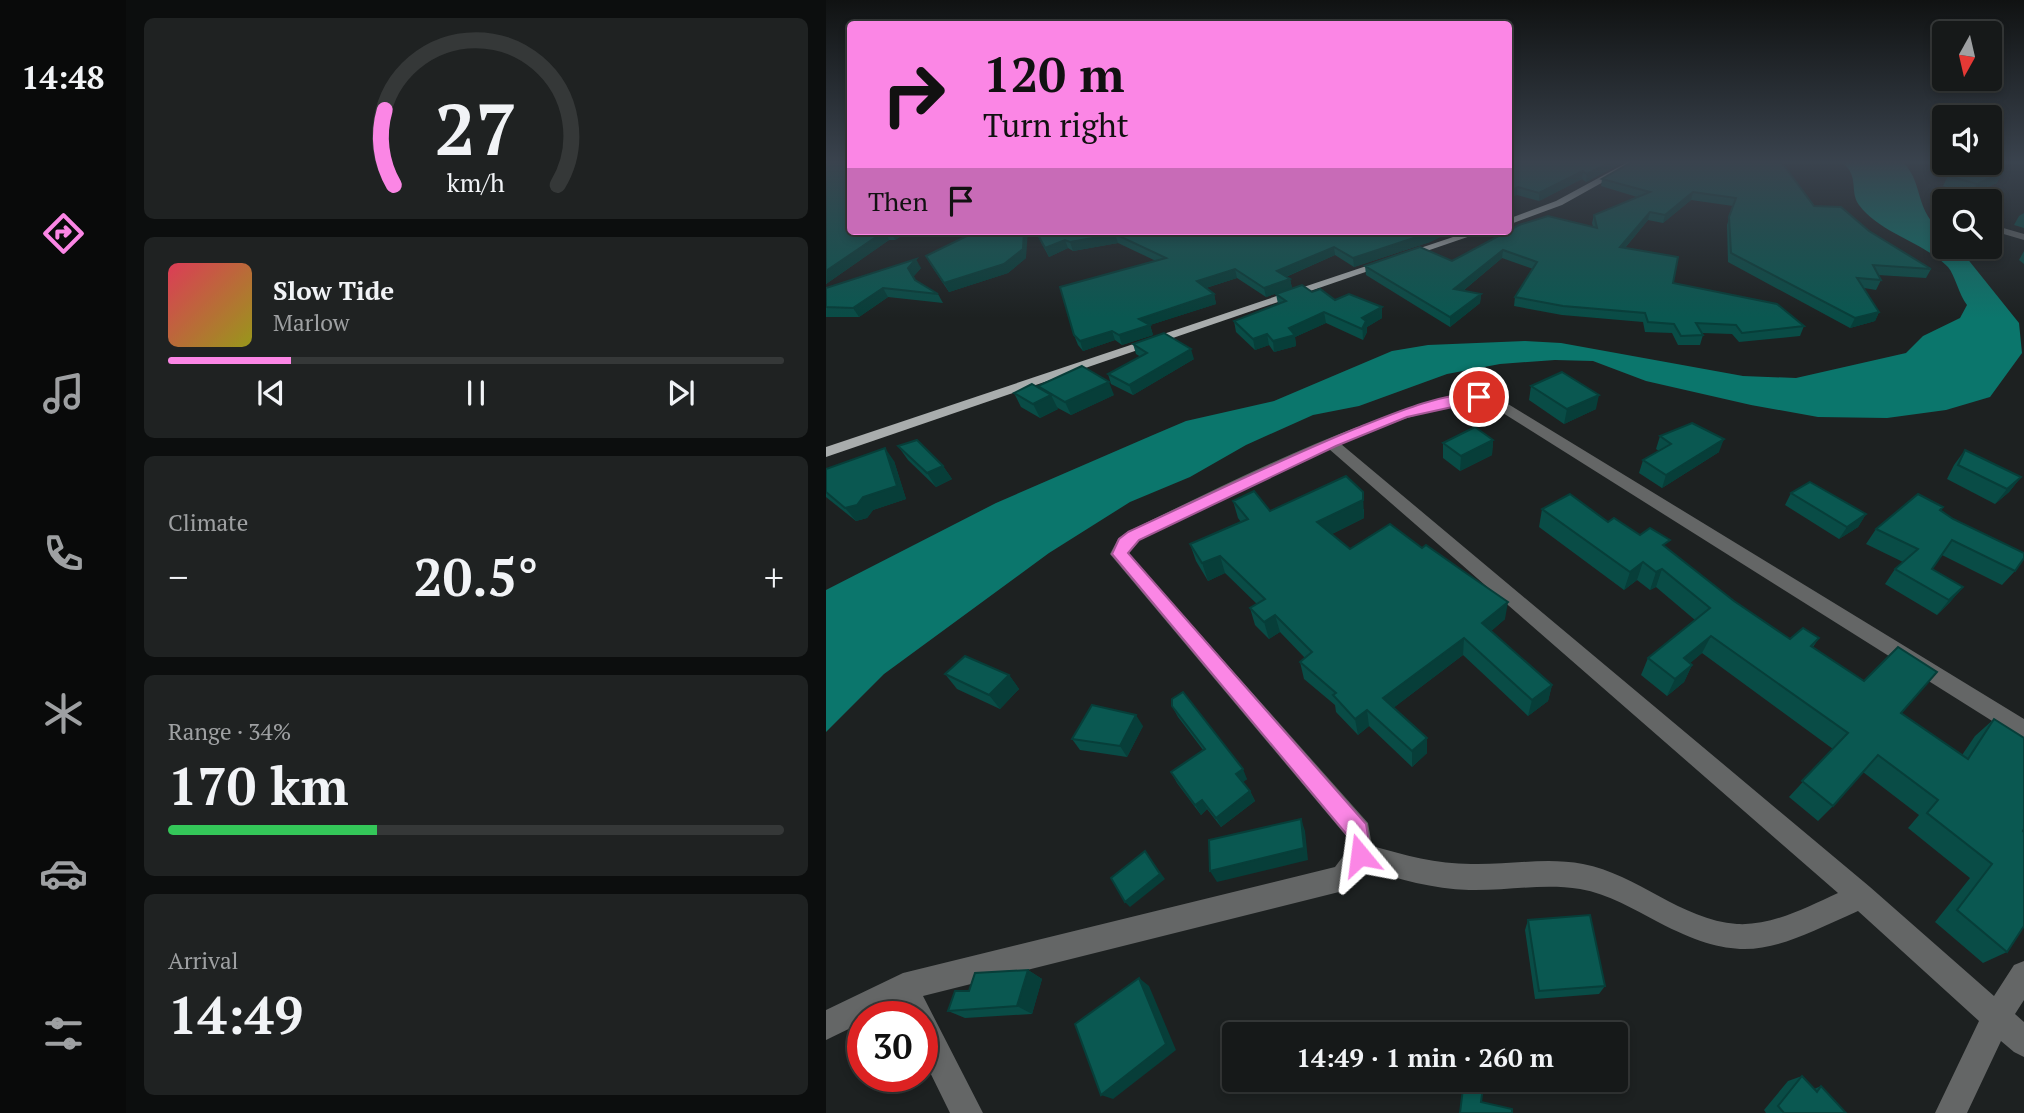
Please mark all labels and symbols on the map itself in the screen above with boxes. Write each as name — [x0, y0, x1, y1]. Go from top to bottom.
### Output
north arrow — [1932, 21, 2002, 91]
pin — [1449, 367, 1509, 427]
position arrow — [1323, 818, 1397, 892]
speed limit sign: 30 — [847, 1001, 938, 1092]

